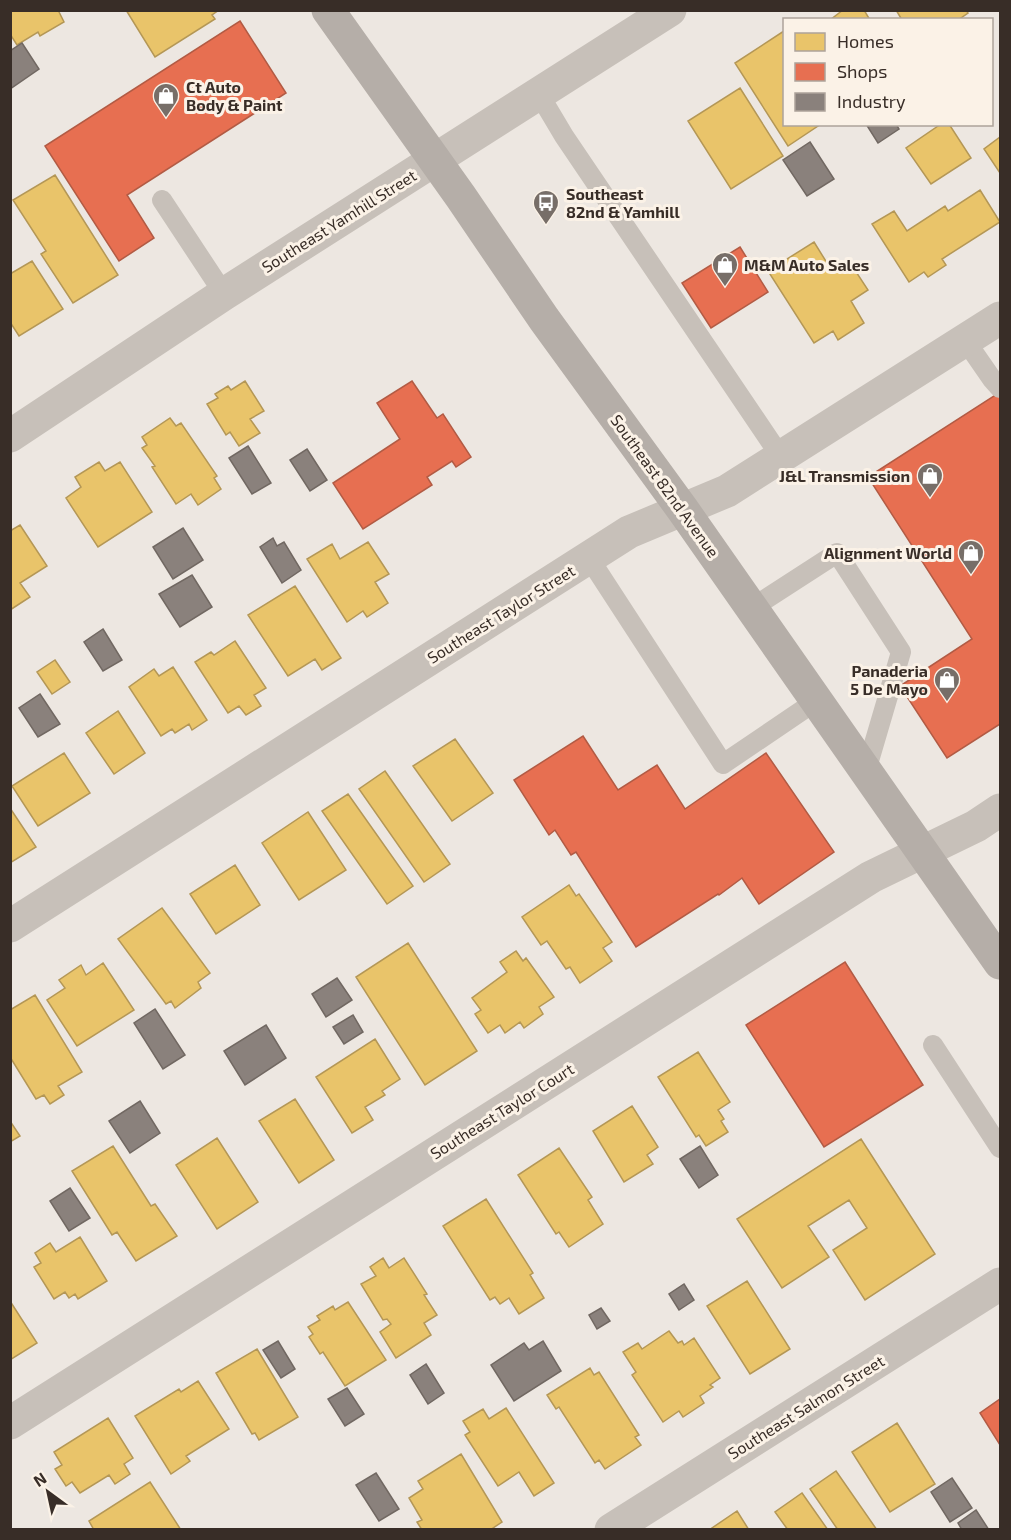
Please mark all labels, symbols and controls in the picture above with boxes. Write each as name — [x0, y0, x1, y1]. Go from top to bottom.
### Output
legend — [783, 18, 993, 126]
text: Homes — [837, 30, 894, 52]
text: Shops — [837, 60, 887, 82]
place label: Ct Auto Body & Paint — [186, 77, 283, 115]
shop icon: Ct Auto Body & Paint — [151, 81, 181, 119]
text: Industry — [837, 90, 906, 112]
street label: Southeast Yamhill Street — [258, 165, 420, 276]
place label: Southeast 82nd & Yamhill — [566, 184, 680, 221]
bus stop icon: Southeast 82nd & Yamhill — [531, 188, 561, 226]
shop icon: M&M Auto Sales — [710, 250, 740, 288]
place label: M&M Auto Sales — [744, 255, 869, 274]
street label: Southeast 82nd Avenue — [607, 411, 724, 561]
shop icon: J&L Transmission — [915, 461, 945, 499]
place label: J&L Transmission — [779, 466, 910, 485]
shop icon: Alignment World — [956, 538, 986, 576]
place label: Alignment World — [824, 543, 952, 562]
street label: Southeast Taylor Street — [423, 560, 578, 667]
place label: Panaderia 5 De Mayo — [850, 661, 928, 699]
shop icon: Panaderia 5 De Mayo — [932, 665, 962, 703]
street label: Southeast Taylor Court — [426, 1059, 577, 1163]
street label: Southeast Salmon Street — [724, 1351, 887, 1463]
north arrow — [18, 1462, 78, 1522]
text: N — [30, 1468, 50, 1490]

